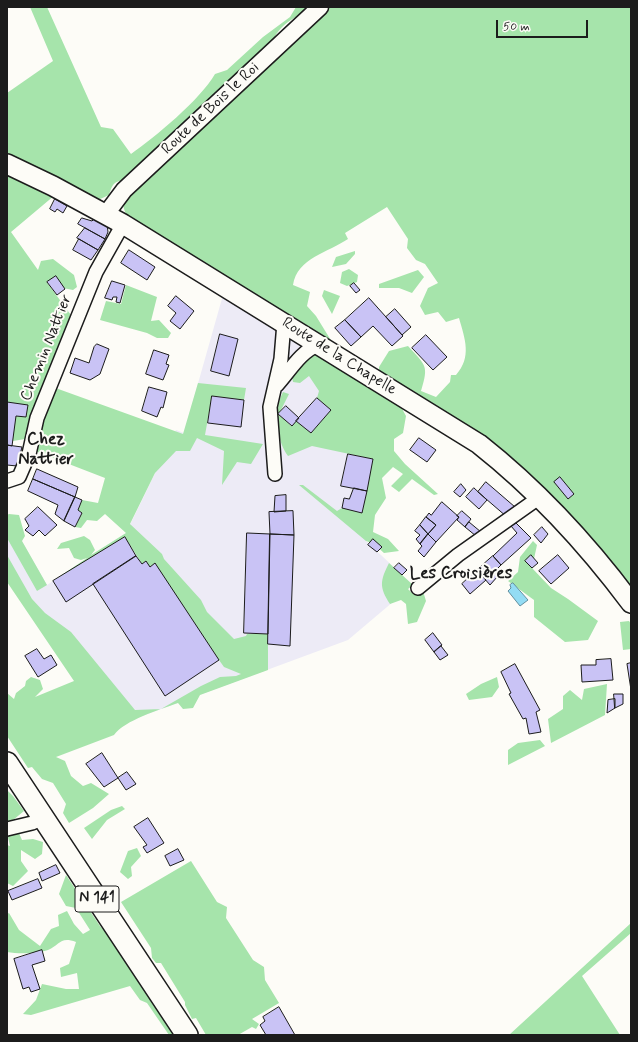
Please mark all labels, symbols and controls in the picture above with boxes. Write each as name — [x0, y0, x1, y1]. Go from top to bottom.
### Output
scale bar — [498, 12, 590, 38]
text: 50 m — [503, 19, 530, 35]
street label: Route de Bois le Roi — [158, 59, 264, 159]
street label: Chemin Nattier — [17, 292, 77, 404]
street label: Route de la Chapelle — [278, 314, 400, 400]
district label: Chez Nattier — [18, 430, 74, 470]
district label: Les Croisières — [410, 564, 512, 584]
road number: N 141 — [75, 886, 119, 912]

